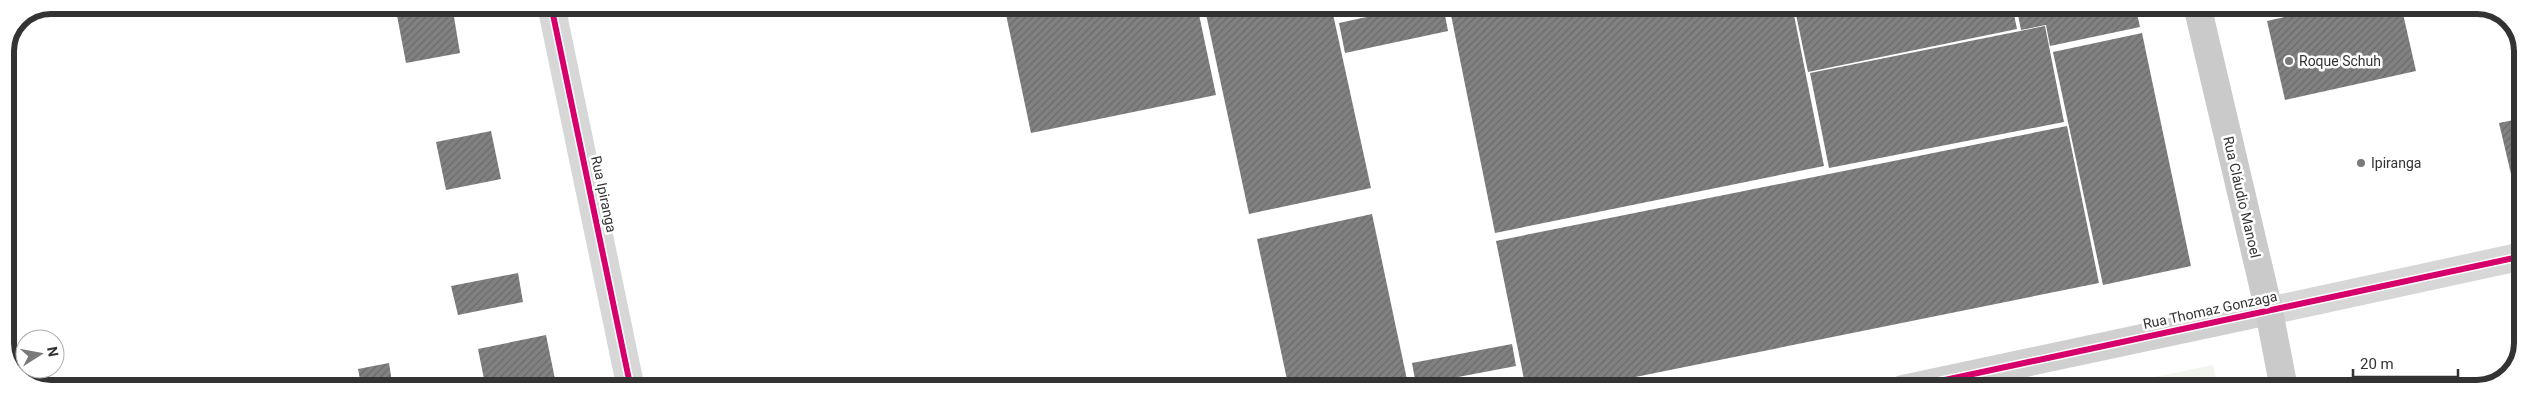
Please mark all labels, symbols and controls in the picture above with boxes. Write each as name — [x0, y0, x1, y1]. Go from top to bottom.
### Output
place label: Roque Schuh — [2299, 53, 2381, 69]
marker: Roque Schuh — [2283, 55, 2295, 67]
street label: Rua Cláudio Manoel — [2220, 135, 2264, 259]
street label: Rua Ipiranga — [588, 154, 620, 234]
place label: Ipiranga — [2371, 155, 2421, 171]
marker: Ipiranga — [2355, 157, 2367, 169]
street label: Rua Thomaz Gonzaga — [2141, 288, 2279, 332]
north arrow — [15, 329, 65, 379]
text: N — [44, 345, 62, 358]
scale bar — [2353, 346, 2458, 378]
text: 20 m — [2360, 355, 2394, 373]

